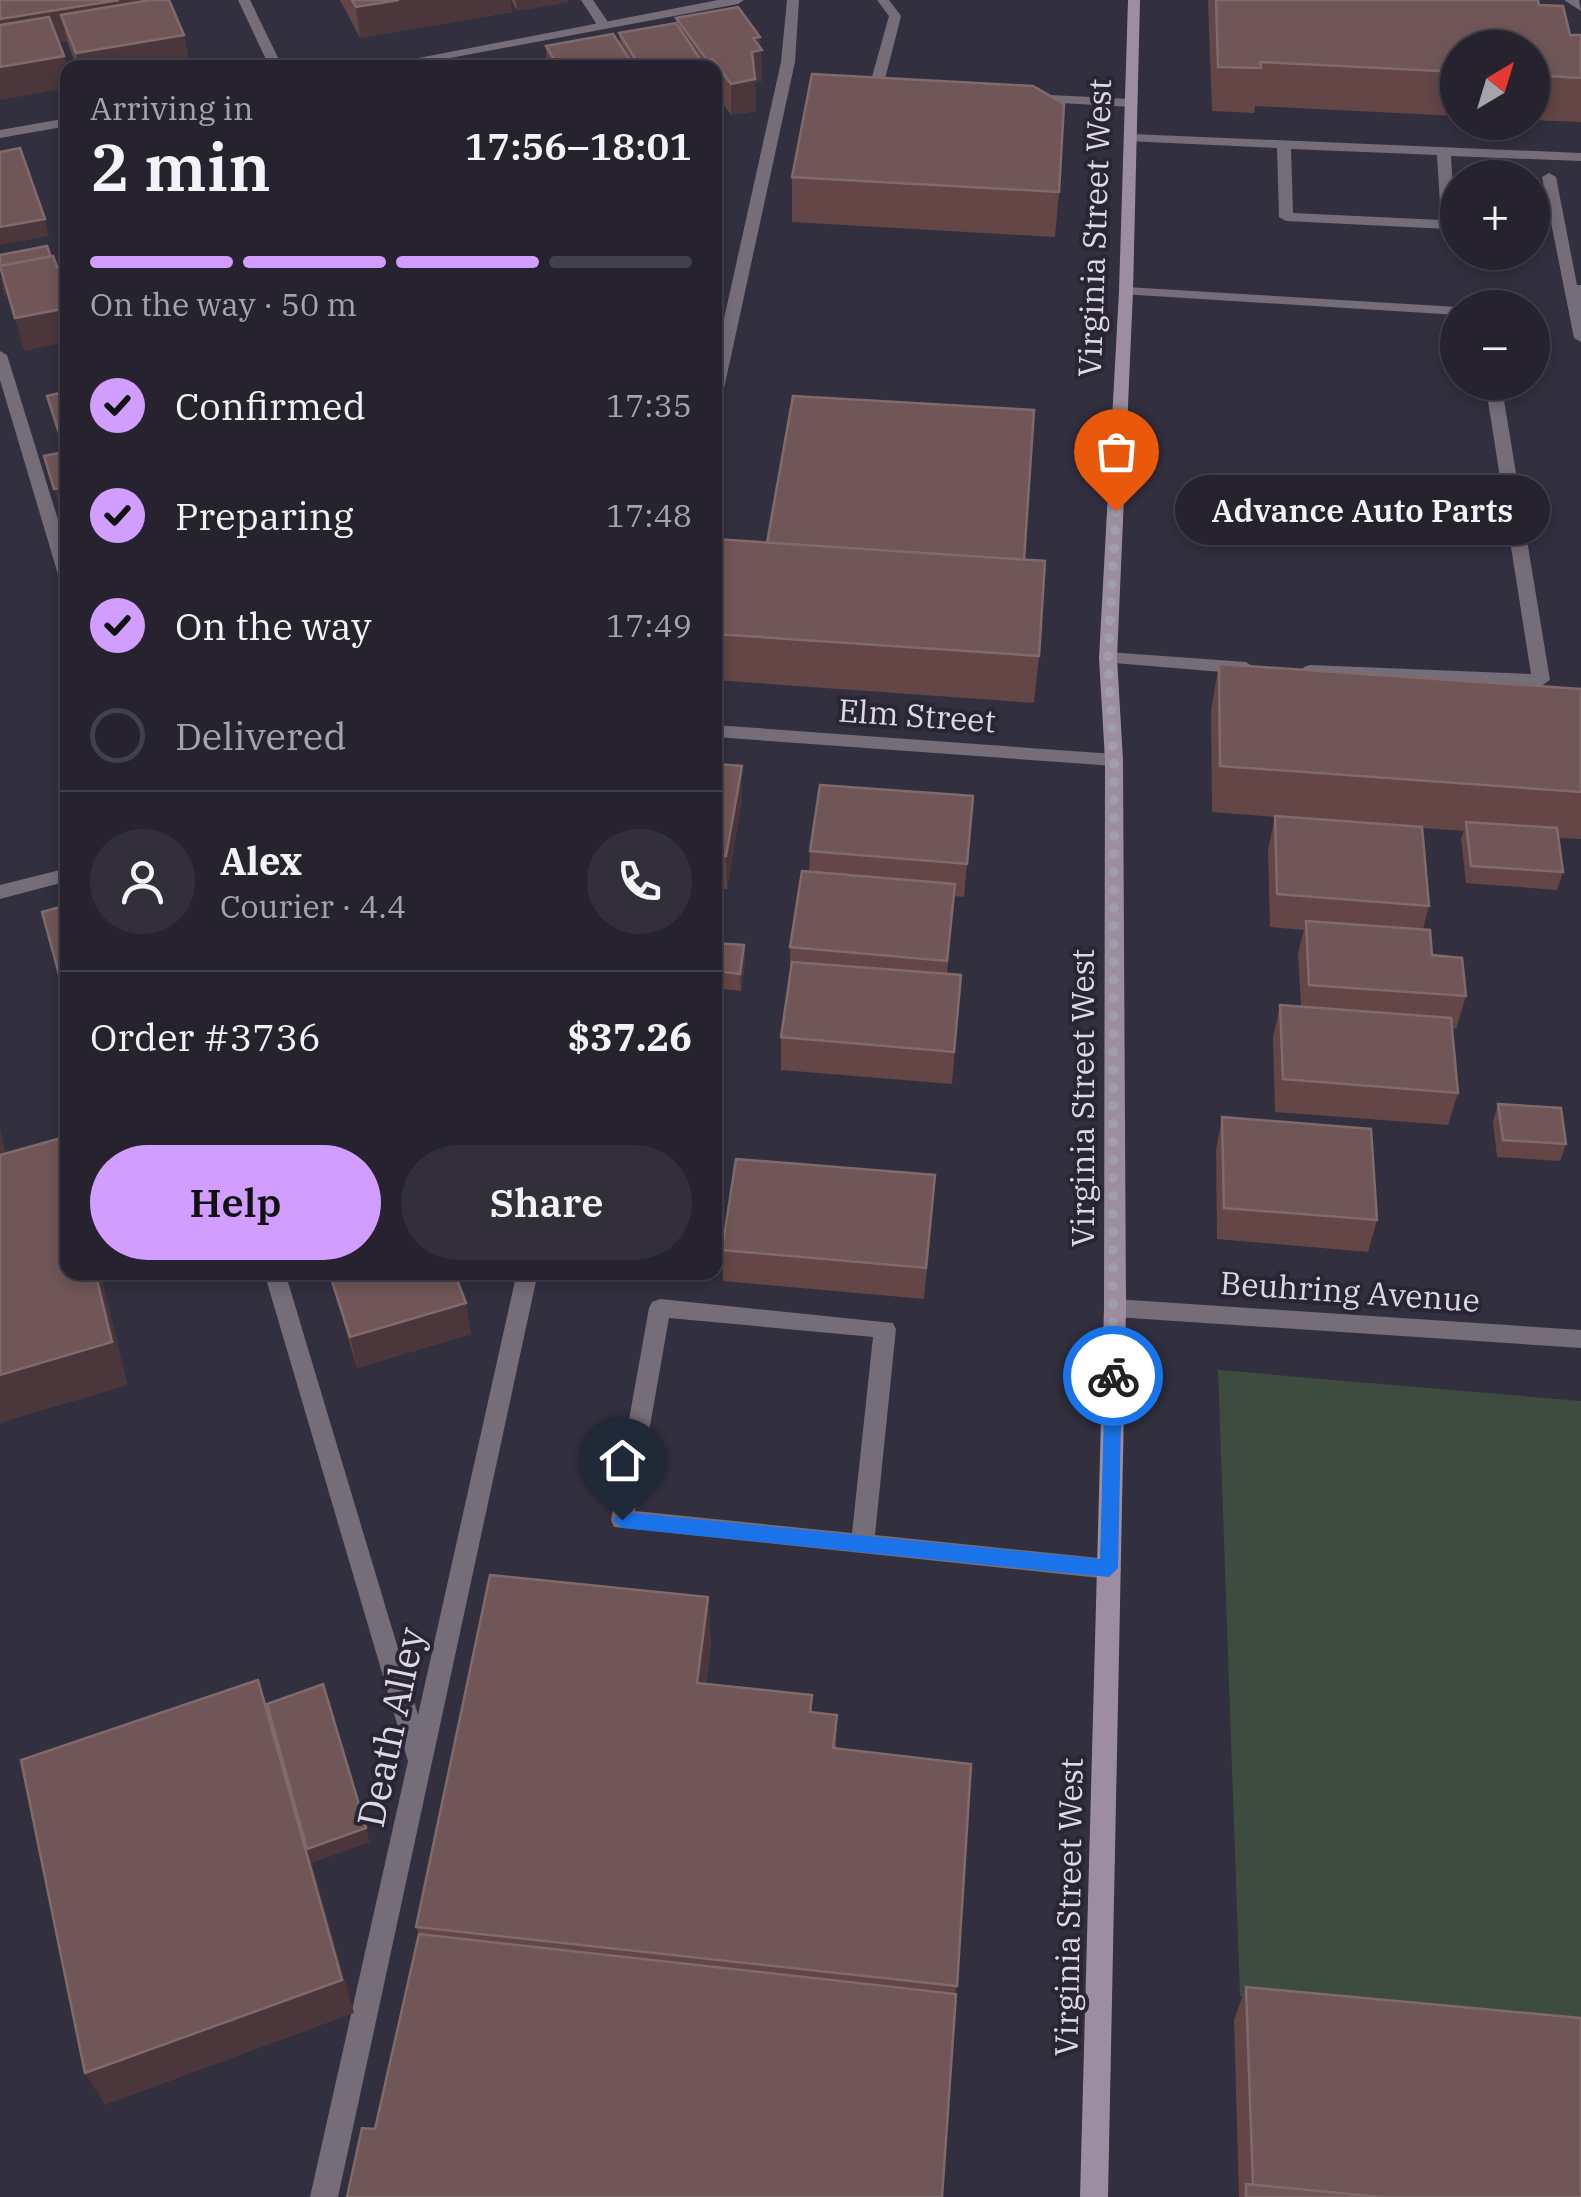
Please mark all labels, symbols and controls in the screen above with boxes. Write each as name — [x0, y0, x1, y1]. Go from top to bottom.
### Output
north arrow — [1440, 30, 1550, 140]
map controls — [1440, 30, 1550, 400]
street label: Virginia Street West — [1068, 78, 1120, 378]
text: Arriving in — [90, 87, 253, 129]
text: 17:56–18:01 — [465, 121, 692, 170]
text: 2 min — [90, 124, 271, 209]
button: + — [1440, 160, 1550, 270]
text: On the way · 50 m — [90, 283, 357, 325]
button: − — [1440, 290, 1550, 400]
icon: check — [90, 378, 145, 433]
text: Confirmed — [175, 381, 366, 430]
text: 17:35 — [606, 384, 692, 426]
pin — [1074, 409, 1159, 512]
icon: bag — [1089, 424, 1144, 479]
callout: Advance Auto Parts — [1176, 476, 1551, 546]
icon: check — [90, 488, 145, 543]
text: Advance Auto Parts — [1212, 489, 1513, 531]
text: Preparing — [175, 491, 354, 540]
text: 17:48 — [606, 494, 692, 536]
icon: check — [90, 598, 145, 653]
text: On the way — [175, 601, 372, 650]
text: 17:49 — [606, 604, 692, 646]
street label: Elm Street — [837, 689, 997, 741]
text: Delivered — [175, 711, 347, 760]
button: person — [90, 829, 195, 934]
button: phone — [587, 829, 692, 934]
text: Alex — [220, 836, 302, 885]
text: Courier · 4.4 — [220, 885, 406, 927]
street label: Virginia Street West — [1061, 949, 1103, 1247]
text: Order #3736 — [90, 1012, 321, 1061]
text: $37.26 — [567, 1012, 692, 1061]
button: Help — [90, 1145, 381, 1260]
button: Share — [401, 1145, 692, 1260]
street label: Beuhring Avenue — [1219, 1261, 1481, 1321]
courier — [1063, 1326, 1163, 1426]
icon: bike — [1086, 1349, 1141, 1404]
pin — [580, 1418, 665, 1521]
icon: home — [595, 1433, 650, 1488]
street label: Death Alley — [345, 1622, 435, 1831]
street label: Virginia Street West — [1044, 1757, 1092, 2057]

